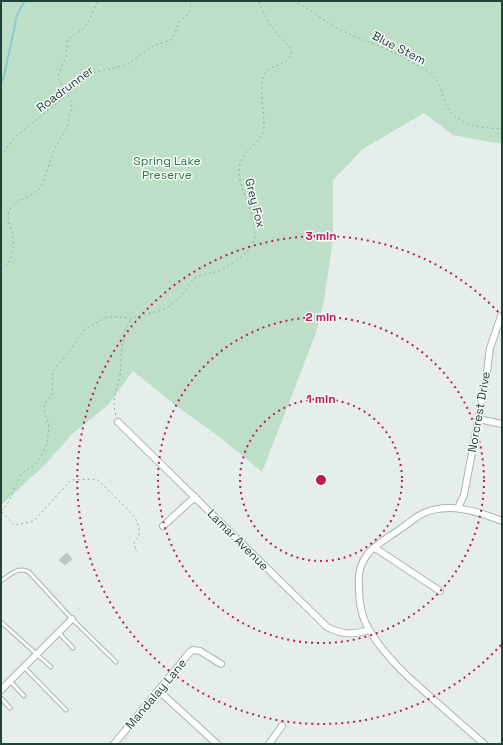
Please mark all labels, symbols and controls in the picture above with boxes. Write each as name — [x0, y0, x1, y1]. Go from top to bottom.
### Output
street label: Blue Stem — [369, 28, 429, 68]
street label: Roadrunner — [33, 62, 97, 116]
park label: Spring Lake Preserve — [133, 153, 201, 183]
street label: Grey Fox — [241, 177, 269, 229]
text: 3 min — [305, 228, 337, 244]
text: 2 min — [305, 309, 337, 325]
street label: Norcrest Drive — [464, 370, 494, 454]
text: 1 min — [306, 391, 336, 407]
centre of rings — [314, 473, 328, 487]
street label: Lamar Avenue — [204, 506, 272, 574]
street label: Mandalay Lane — [122, 655, 190, 733]

